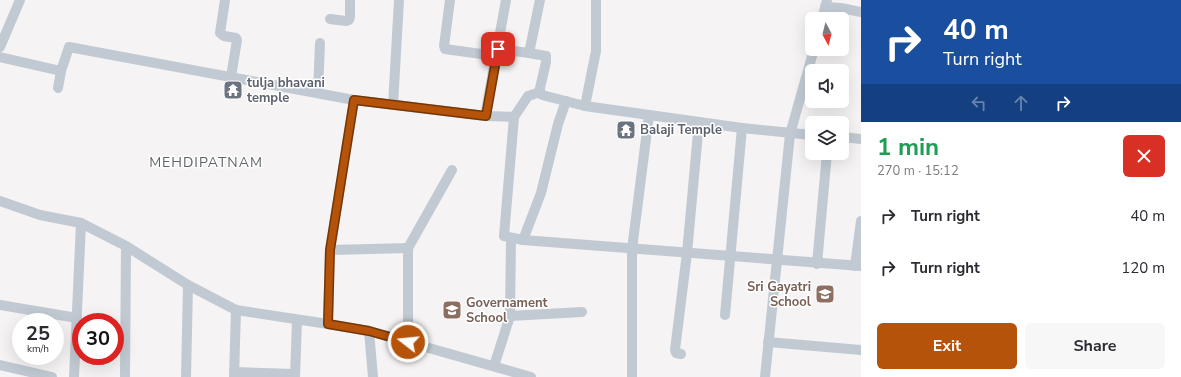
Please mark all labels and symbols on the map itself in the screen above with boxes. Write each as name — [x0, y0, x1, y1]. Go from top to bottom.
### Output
north arrow — [805, 12, 849, 56]
pin — [481, 32, 515, 66]
place label: tulja bhavani temple — [247, 74, 325, 107]
temple icon: tulja bhavani temple — [222, 79, 244, 101]
temple icon: Balaji Temple — [615, 119, 637, 141]
place label: Balaji Temple — [640, 121, 722, 139]
district label: MEHDIPATNAM — [149, 153, 263, 172]
place label: Sri Gayatri School — [747, 278, 812, 311]
school or university icon: Sri Gayatri School — [814, 283, 836, 305]
place label: Governament School — [466, 294, 549, 327]
school or university icon: Governament School — [441, 299, 463, 321]
speed limit sign: 30 — [72, 313, 124, 365]
position arrow — [387, 321, 429, 363]

